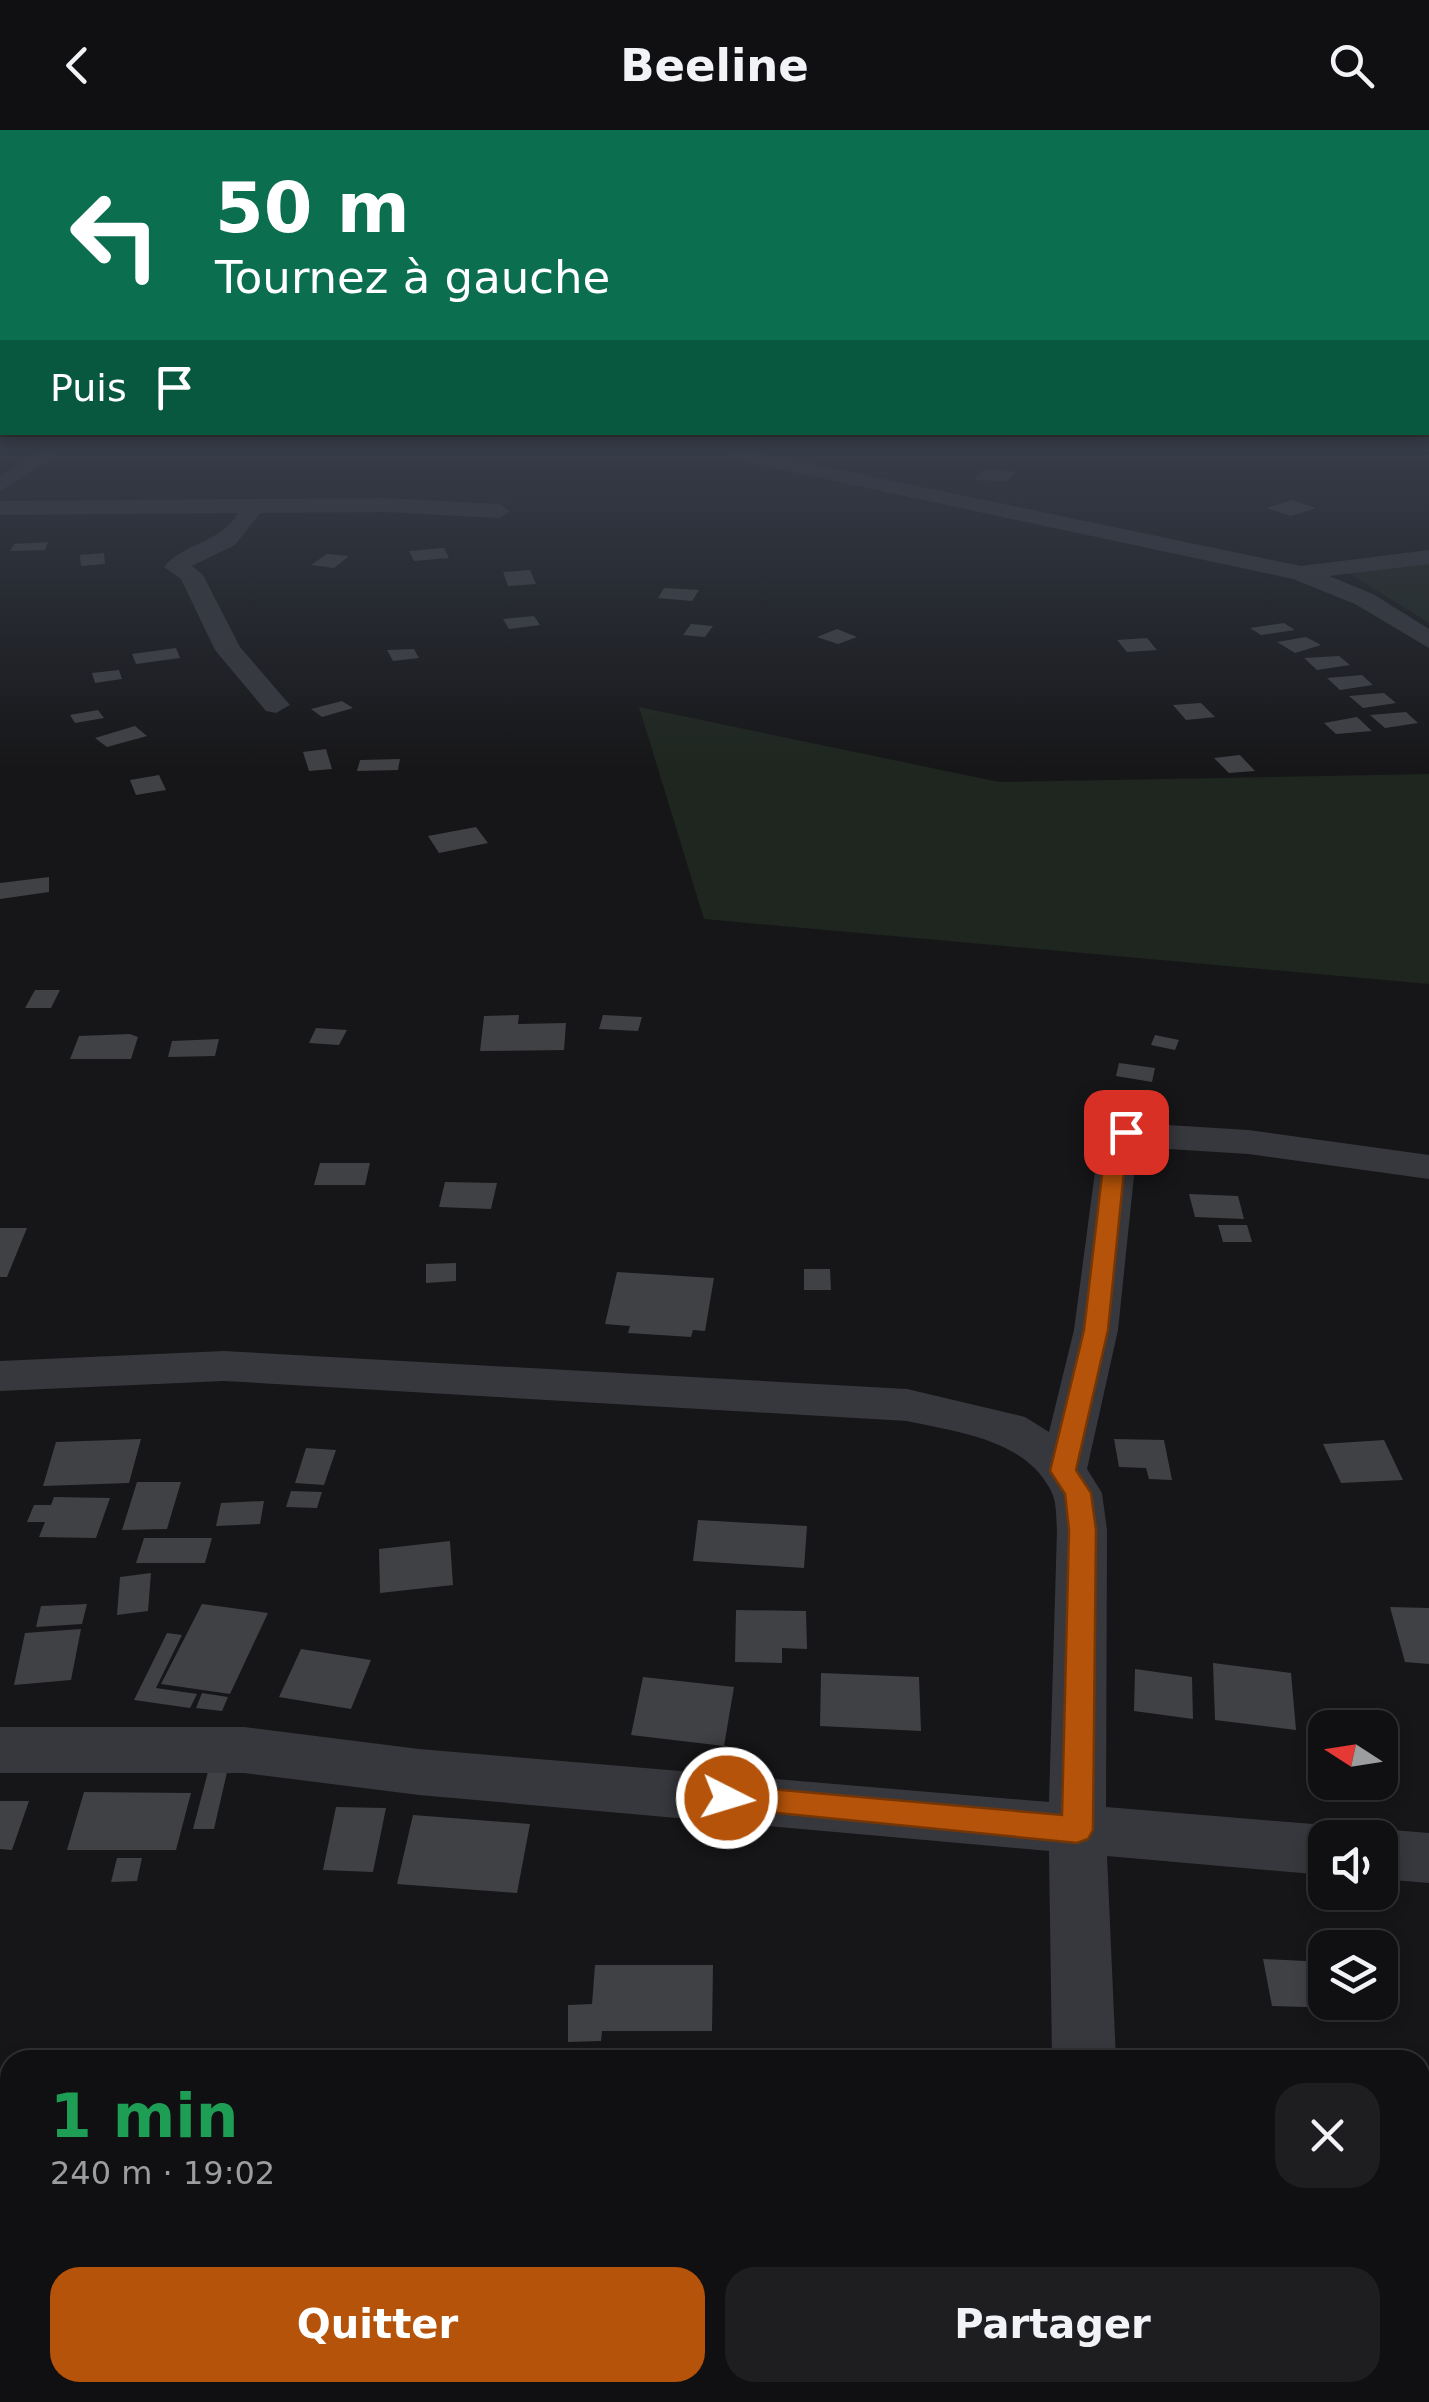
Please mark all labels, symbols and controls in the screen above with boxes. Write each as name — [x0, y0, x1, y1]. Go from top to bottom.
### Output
icon: back — [50, 38, 105, 93]
icon: search — [1324, 38, 1379, 93]
text: Beeline — [620, 39, 809, 92]
text: 50 m — [215, 167, 410, 249]
icon: left — [50, 170, 180, 300]
text: Tournez à gauche — [215, 251, 610, 304]
icon: arrive — [147, 360, 202, 415]
text: Puis — [50, 366, 127, 410]
pin — [1084, 1090, 1169, 1175]
icon: arrive — [1099, 1105, 1154, 1160]
north arrow — [1308, 1710, 1398, 1800]
map controls — [1308, 1710, 1398, 2020]
position arrow — [675, 1746, 779, 1850]
button: sound — [1308, 1820, 1398, 1910]
button: layers — [1308, 1930, 1398, 2020]
text: 1 min — [50, 2081, 238, 2151]
button: close — [1275, 2083, 1380, 2188]
text: 240 m · 19:02 — [50, 2154, 275, 2192]
button: Quitter — [50, 2267, 705, 2382]
button: Partager — [725, 2267, 1380, 2382]

